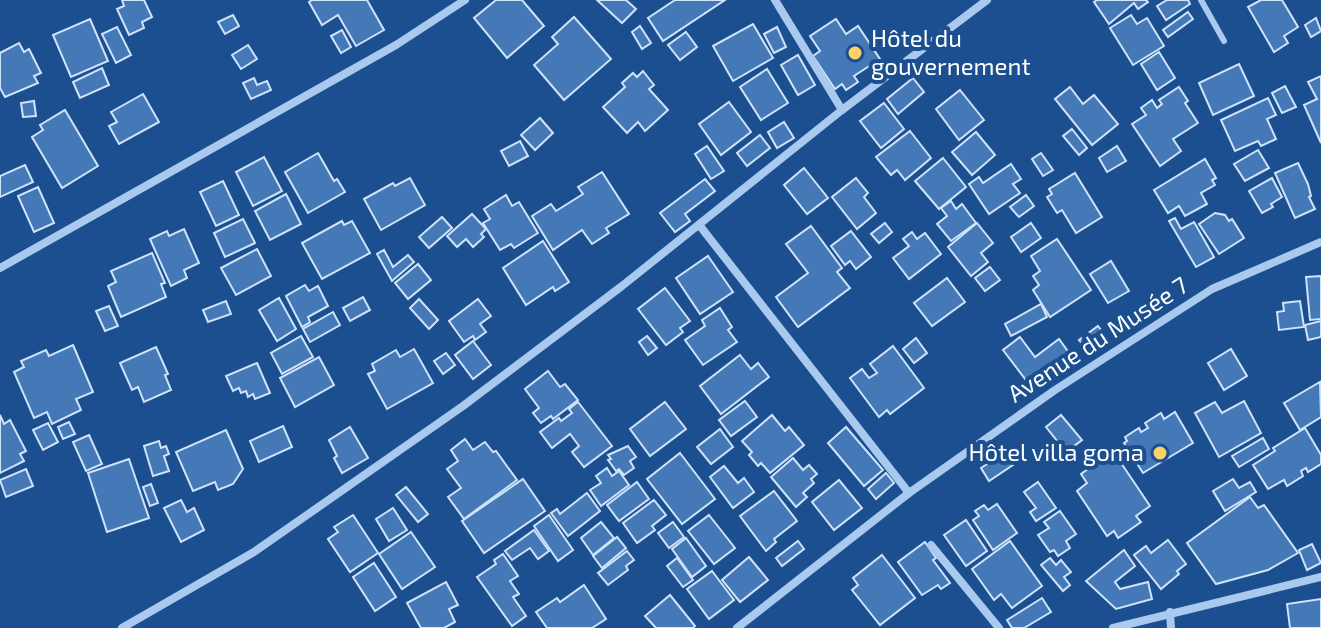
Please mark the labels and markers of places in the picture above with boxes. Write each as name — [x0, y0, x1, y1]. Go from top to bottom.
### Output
place label: Hôtel du gouvernement — [871, 23, 1031, 80]
marker: Hôtel du gouvernement — [846, 44, 864, 62]
place label: Hôtel villa goma — [968, 437, 1144, 466]
marker: Hôtel villa goma — [1151, 444, 1169, 462]

